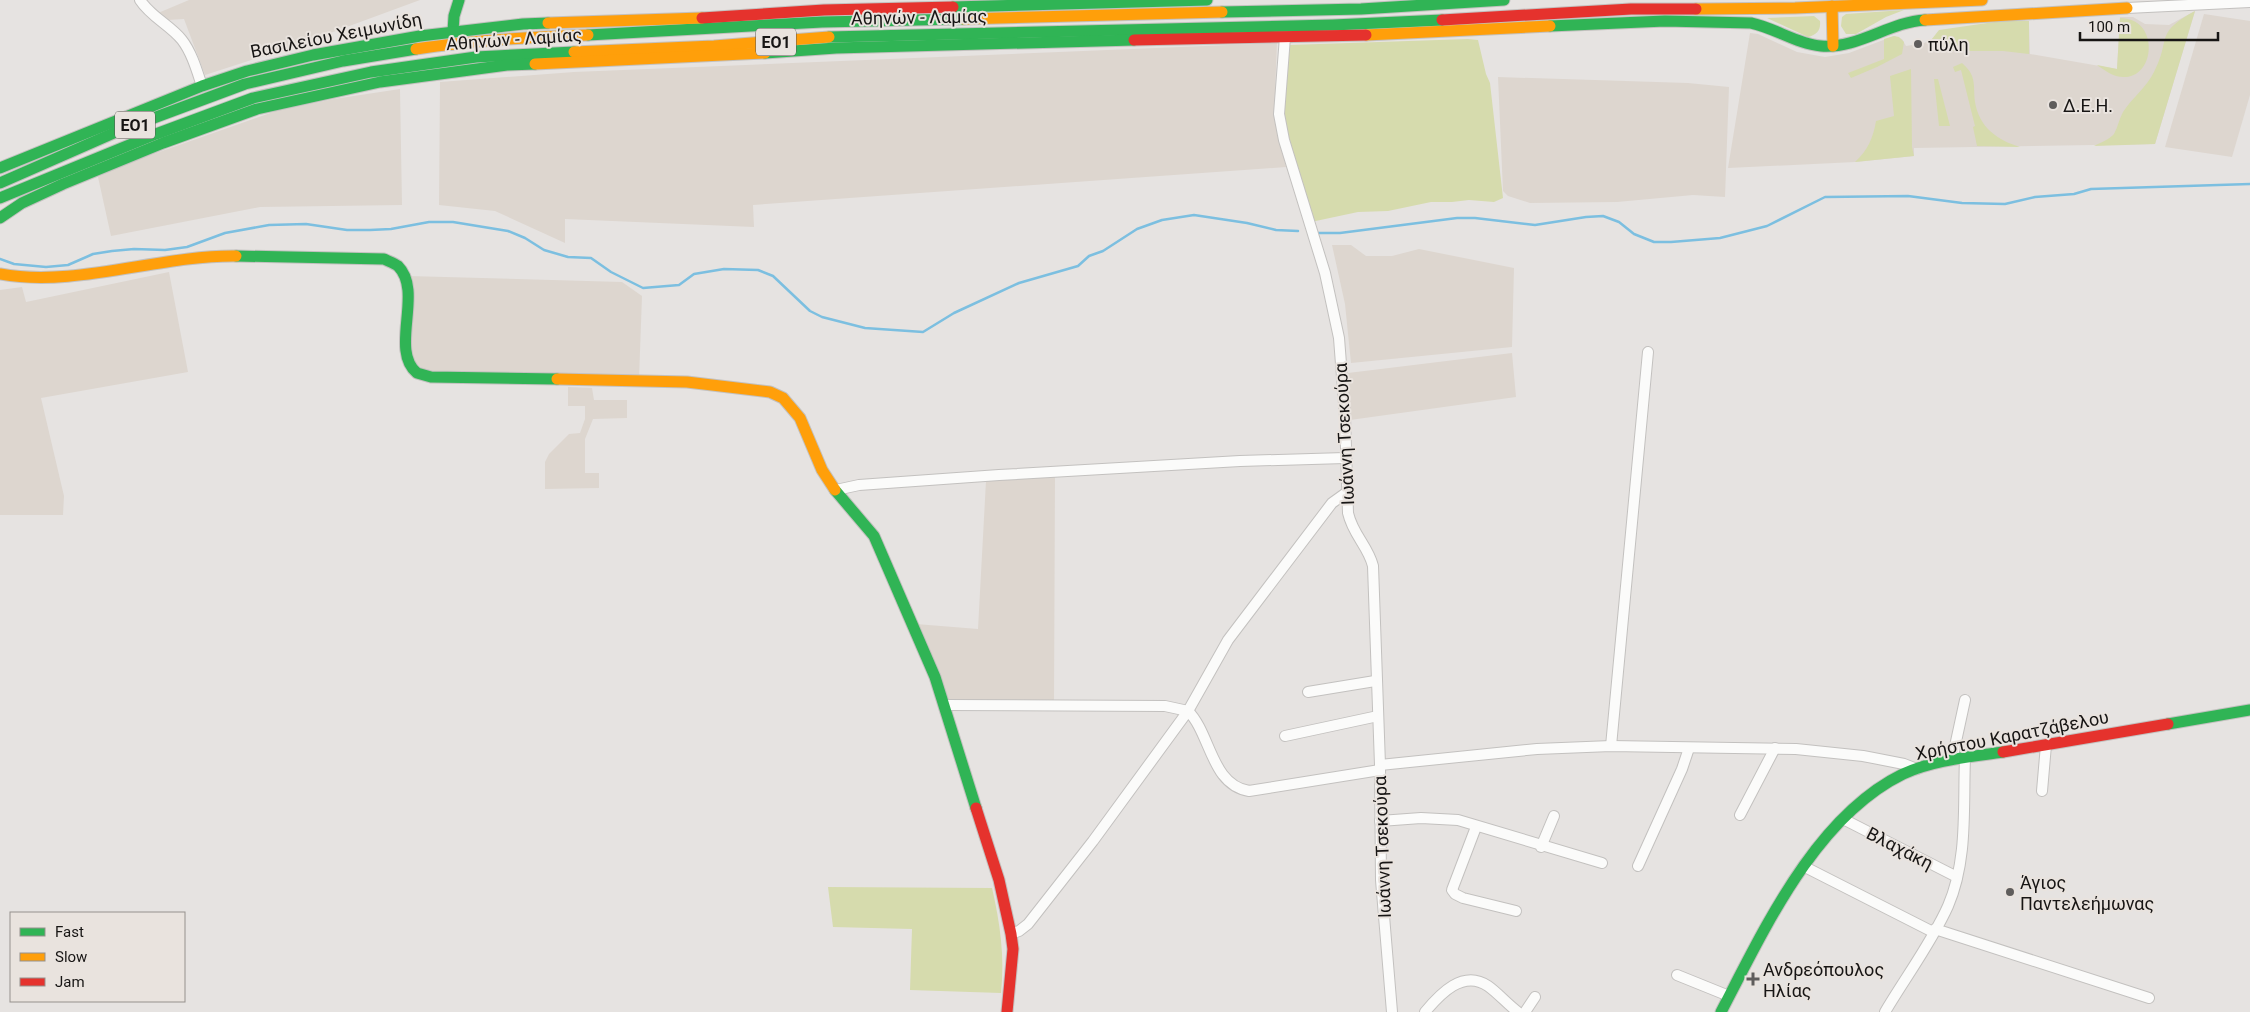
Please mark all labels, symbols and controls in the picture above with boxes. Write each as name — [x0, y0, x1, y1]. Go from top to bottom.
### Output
street label: Αθηνών - Λαμίας — [851, 5, 987, 29]
street label: Βασιλείου Χειμωνίδη — [248, 8, 424, 62]
scale bar — [2080, 10, 2218, 42]
text: 100 m — [2088, 18, 2130, 36]
street label: Αθηνών - Λαμίας — [445, 24, 583, 54]
road number: ΕΟ1 — [756, 28, 796, 56]
place label: πύλη — [1928, 34, 1969, 55]
marker: πύλη — [1912, 38, 1924, 50]
place label: Δ.Ε.Η. — [2063, 95, 2113, 116]
marker: Δ.Ε.Η. — [2047, 99, 2059, 111]
road number: ΕΟ1 — [115, 112, 155, 138]
street label: Ιωάννη Τσεκούρα — [1330, 362, 1358, 506]
street label: Χρήστου Καρατζάβελου — [1914, 706, 2110, 764]
street label: Ιωάννη Τσεκούρα — [1369, 775, 1395, 918]
street label: Βλαχάκη — [1863, 822, 1937, 874]
place label: Άγιος Παντελεήμωνας — [2020, 872, 2154, 914]
marker: Άγιος Παντελεήμωνας — [2004, 886, 2016, 898]
legend — [10, 912, 185, 1002]
text: Fast — [55, 923, 84, 941]
text: Slow — [55, 948, 87, 966]
place label: Ανδρεόπουλος Ηλίας — [1763, 959, 1884, 1001]
text: Jam — [55, 973, 85, 991]
marker: Ανδρεόπουλος Ηλίας — [1747, 973, 1759, 985]

